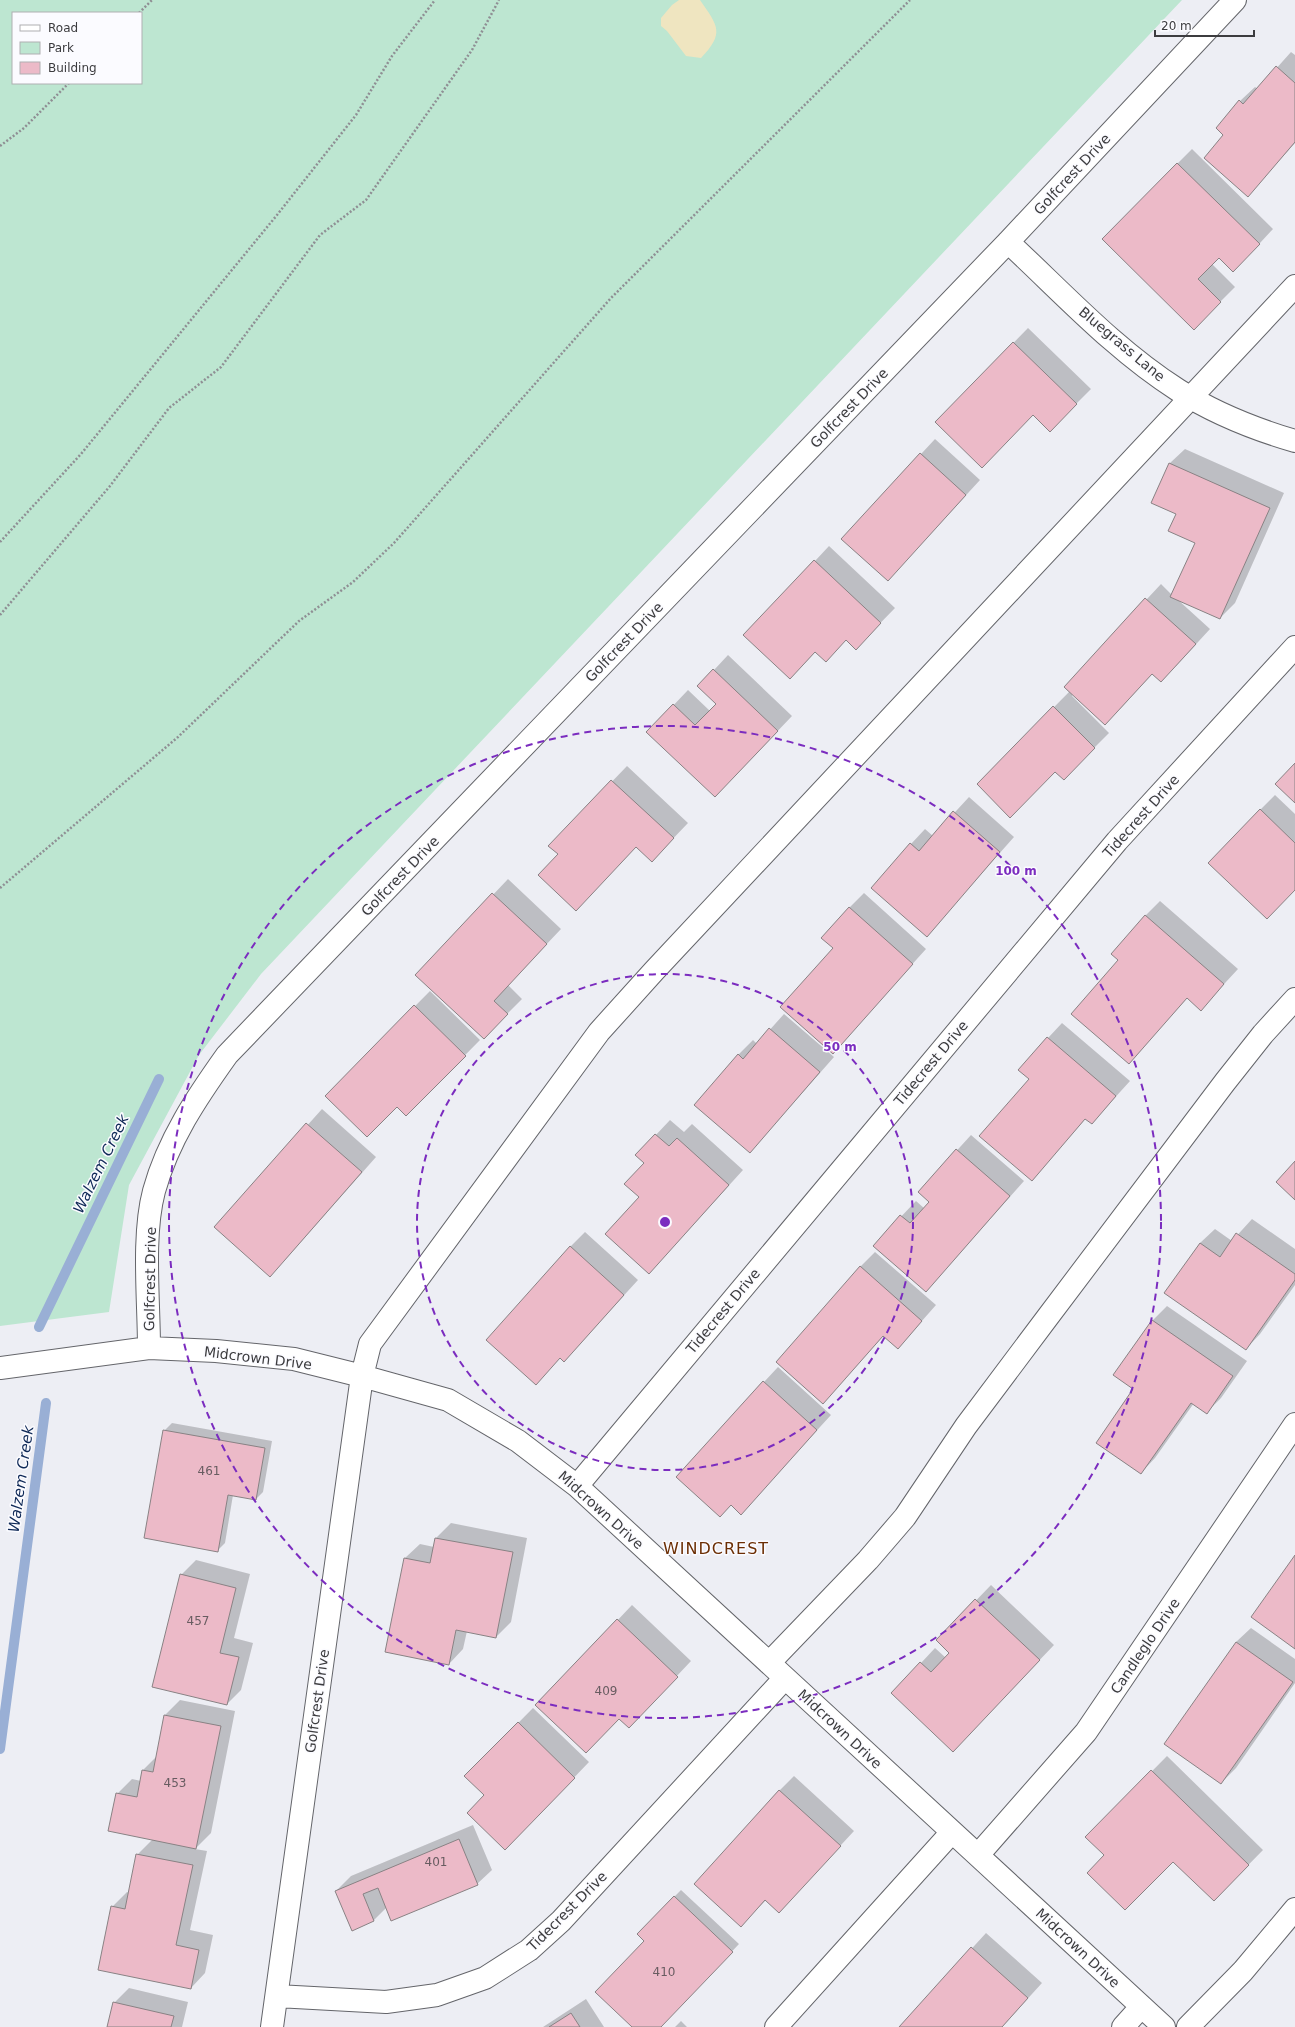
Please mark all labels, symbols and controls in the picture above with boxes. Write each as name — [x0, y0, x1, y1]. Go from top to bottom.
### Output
legend — [12, 12, 142, 84]
scale bar — [1155, 12, 1254, 38]
text: 20 m — [1161, 19, 1192, 33]
text: Road — [48, 21, 78, 35]
text: Park — [48, 41, 74, 55]
text: Building — [48, 61, 97, 75]
street label: Golfcrest Drive — [1030, 130, 1114, 218]
street label: Bluegrass Lane — [1076, 303, 1168, 385]
street label: Golfcrest Drive — [807, 365, 891, 451]
street label: Golfcrest Drive — [582, 599, 666, 685]
street label: Tidecrest Drive — [1099, 771, 1182, 861]
street label: Golfcrest Drive — [358, 833, 442, 919]
text: 100 m — [995, 864, 1037, 878]
street label: Tidecrest Drive — [890, 1017, 971, 1109]
text: 50 m — [823, 1040, 857, 1054]
water label: Walzem Creek — [69, 1111, 133, 1216]
centre of rings — [658, 1215, 672, 1229]
street label: Golfcrest Drive — [141, 1227, 159, 1331]
street label: Tidecrest Drive — [682, 1265, 763, 1357]
street label: Midcrown Drive — [203, 1343, 313, 1373]
water label: Walzem Creek — [5, 1423, 38, 1534]
house number: 461 — [198, 1464, 220, 1478]
street label: Midcrown Drive — [555, 1468, 647, 1552]
district label: WINDCREST — [663, 1539, 769, 1558]
street label: Candleglo Drive — [1107, 1595, 1183, 1697]
house number: 457 — [187, 1614, 209, 1628]
street label: Golfcrest Drive — [302, 1648, 332, 1754]
house number: 409 — [595, 1684, 617, 1698]
street label: Midcrown Drive — [795, 1686, 885, 1772]
house number: 453 — [164, 1776, 186, 1790]
house number: 401 — [425, 1855, 447, 1869]
street label: Tidecrest Drive — [523, 1868, 610, 1955]
street label: Midcrown Drive — [1033, 1905, 1123, 1991]
house number: 410 — [653, 1965, 675, 1979]

